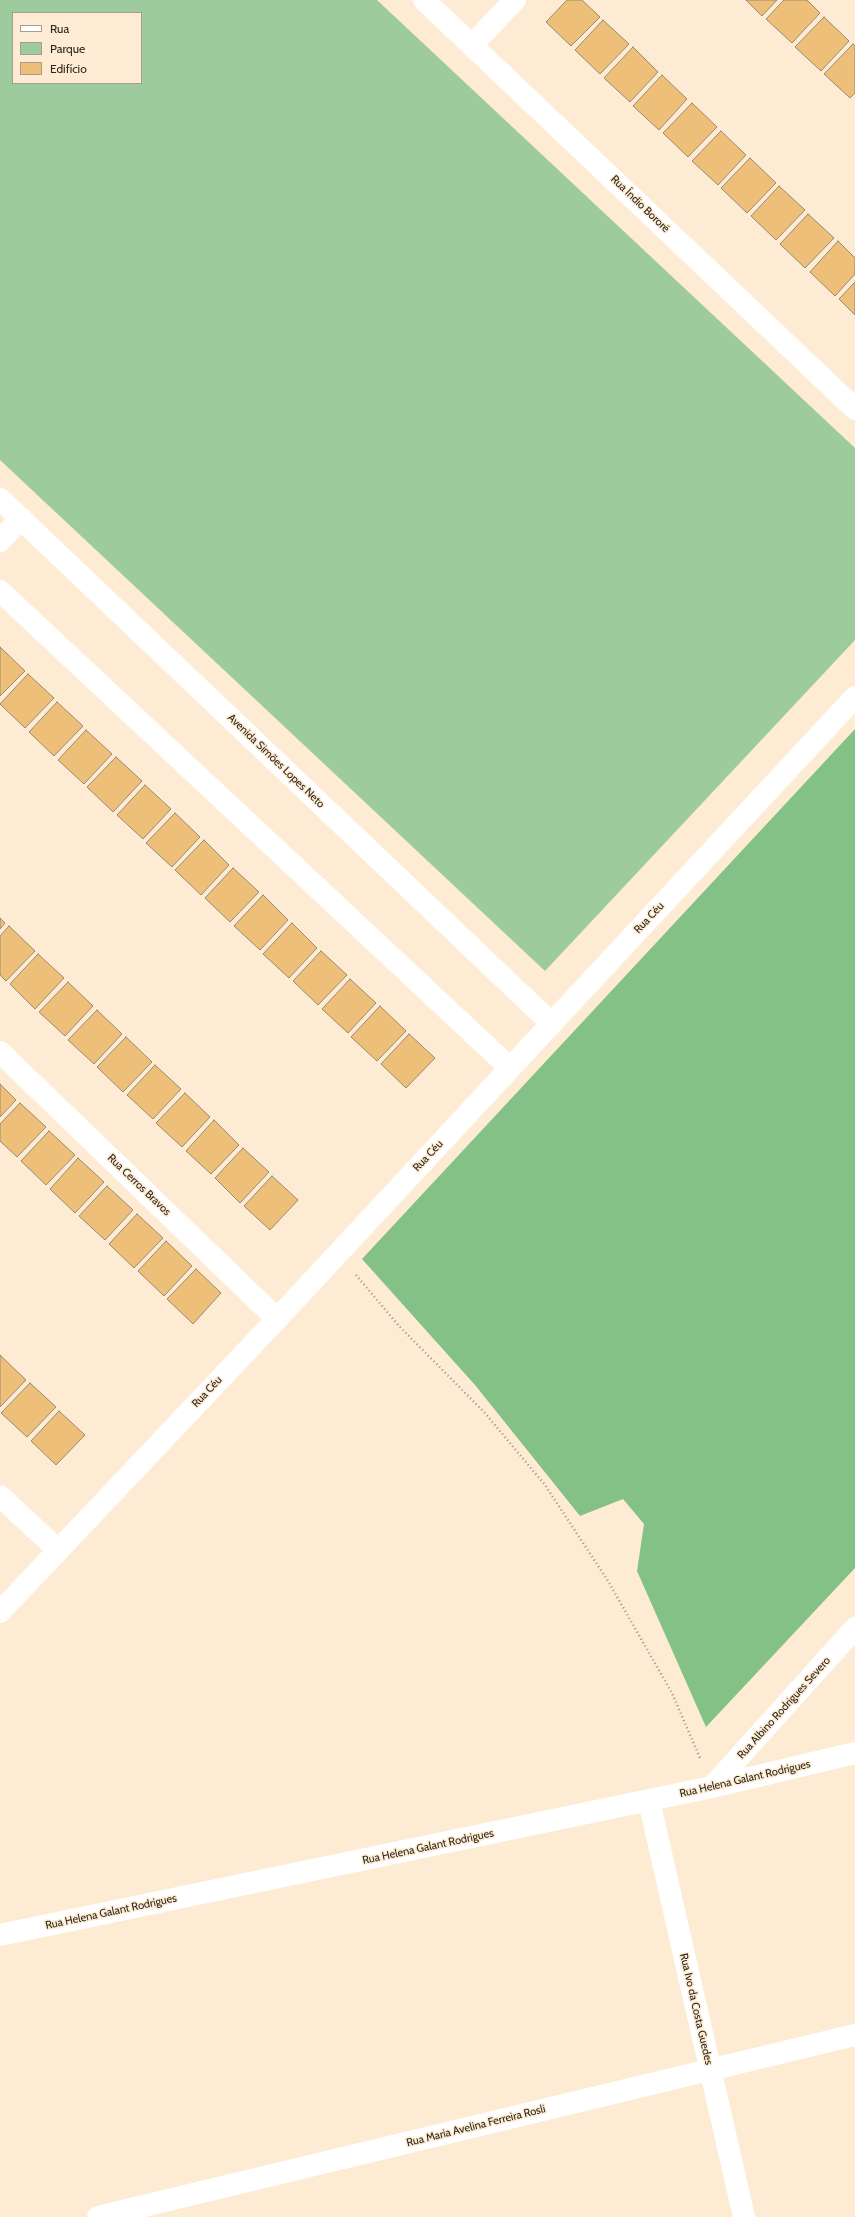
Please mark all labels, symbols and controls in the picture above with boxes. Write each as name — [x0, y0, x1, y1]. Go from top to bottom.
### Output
legend — [12, 12, 142, 84]
text: Rua — [50, 21, 69, 36]
text: Parque — [50, 41, 85, 56]
text: Edifício — [50, 61, 87, 76]
street label: Rua Índio Bororé — [608, 173, 672, 235]
street label: Avenida Simões Lopes Neto — [225, 711, 327, 811]
street label: Rua Céu — [631, 900, 667, 936]
street label: Rua Céu — [410, 1138, 446, 1174]
street label: Rua Cerros Bravos — [105, 1151, 173, 1219]
street label: Rua Céu — [189, 1374, 225, 1410]
street label: Rua Albino Rodrigues Severo — [735, 1654, 833, 1762]
street label: Rua Helena Galant Rodrigues — [678, 1758, 812, 1800]
street label: Rua Helena Galant Rodrigues — [361, 1827, 495, 1867]
street label: Rua Helena Galant Rodrigues — [44, 1892, 178, 1932]
street label: Rua Ivo da Costa Guedes — [677, 1952, 715, 2066]
street label: Rua Maria Avelina Ferreira Rosli — [405, 2102, 547, 2150]

